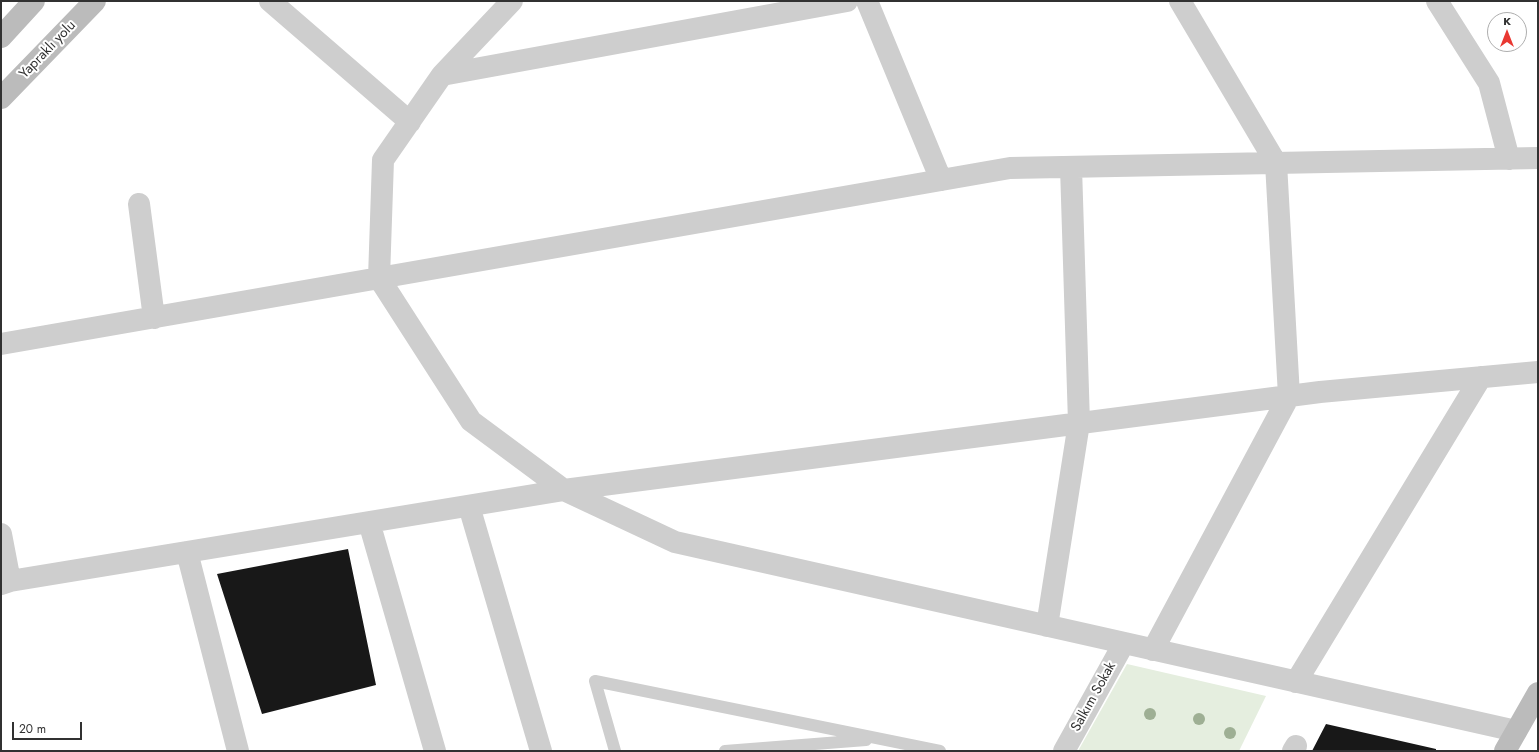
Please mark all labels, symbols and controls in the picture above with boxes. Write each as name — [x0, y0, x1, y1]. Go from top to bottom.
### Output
north arrow — [1487, 12, 1527, 52]
text: K — [1503, 13, 1511, 29]
street label: Yapraklı yolu — [16, 18, 80, 82]
street label: Salkım Sokak — [1068, 659, 1120, 735]
scale bar — [14, 714, 84, 740]
text: 20 m — [19, 720, 46, 738]

